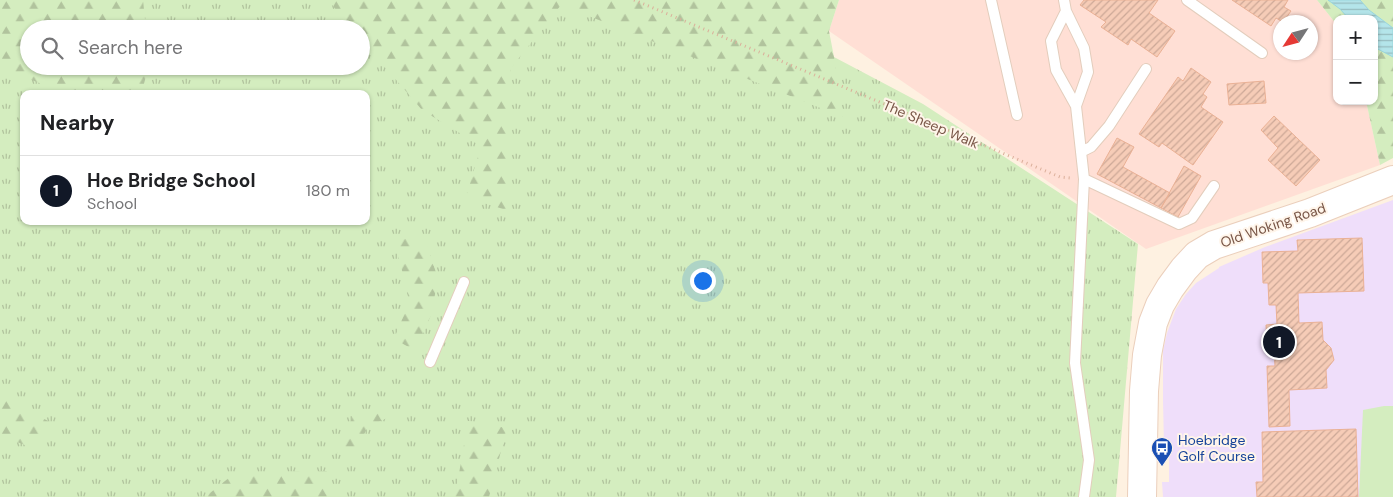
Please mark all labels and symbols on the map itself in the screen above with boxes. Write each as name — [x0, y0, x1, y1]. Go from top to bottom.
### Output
north arrow — [1273, 15, 1318, 60]
street label: The Sheep Walk — [880, 96, 982, 152]
street label: Old Woking Road — [1218, 199, 1328, 251]
your location — [690, 268, 716, 294]
pin: 1 — [1263, 323, 1295, 361]
place label: Hoebridge Golf Course — [1178, 431, 1255, 465]
bus stop icon: Hoebridge Golf Course — [1150, 436, 1174, 467]

